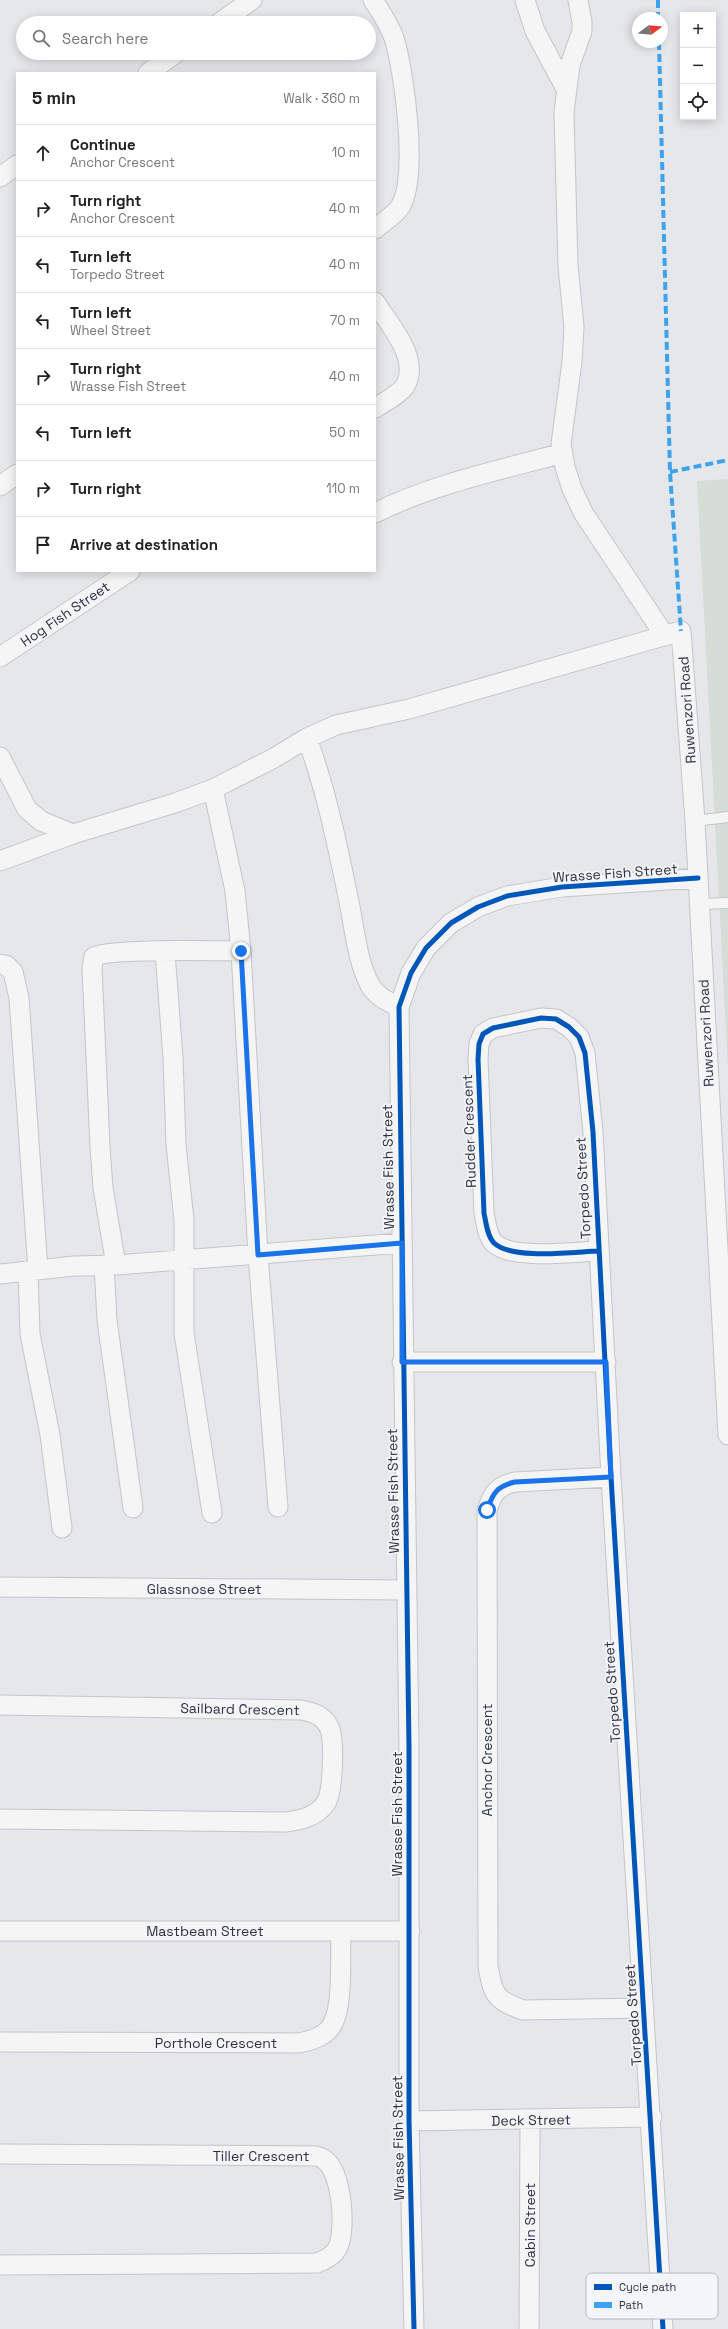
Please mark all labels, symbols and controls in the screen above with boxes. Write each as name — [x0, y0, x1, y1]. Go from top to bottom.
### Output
north arrow — [632, 12, 668, 48]
map controls — [680, 12, 716, 120]
button: + — [680, 12, 716, 48]
search box — [16, 16, 376, 60]
icon: search — [30, 27, 52, 49]
text: Search here — [62, 29, 148, 48]
button: − — [680, 48, 716, 84]
button: locate — [680, 84, 716, 120]
text: 5 min — [32, 87, 76, 109]
text: Walk · 360 m — [283, 90, 360, 107]
text: Continue — [70, 135, 136, 154]
icon: ahead — [32, 142, 54, 164]
text: 10 m — [332, 144, 360, 161]
text: Anchor Crescent — [70, 154, 175, 171]
text: Turn right — [70, 191, 141, 210]
icon: right — [32, 198, 54, 220]
text: 40 m — [329, 200, 360, 217]
text: Anchor Crescent — [70, 210, 175, 227]
text: Turn left — [70, 247, 132, 266]
icon: left — [32, 254, 54, 276]
text: 40 m — [329, 256, 360, 273]
text: Torpedo Street — [70, 266, 165, 283]
text: Turn left — [70, 303, 132, 322]
icon: left — [32, 310, 54, 332]
text: 70 m — [330, 312, 360, 329]
text: Wheel Street — [70, 322, 151, 339]
text: Turn right — [70, 359, 141, 378]
icon: right — [32, 366, 54, 388]
text: 40 m — [329, 368, 360, 385]
text: Wrasse Fish Street — [70, 378, 186, 395]
icon: left — [32, 422, 54, 444]
text: Turn left — [70, 423, 132, 442]
text: 50 m — [329, 424, 360, 441]
icon: right — [32, 478, 54, 500]
text: Turn right — [70, 479, 141, 498]
text: 110 m — [326, 480, 360, 497]
icon: arrive — [32, 534, 54, 556]
text: Arrive at destination — [70, 535, 218, 554]
street label: Hog Fish Street — [17, 578, 113, 650]
street label: Ruwenzori Road — [674, 656, 700, 764]
street label: Wrasse Fish Street — [552, 860, 678, 886]
route end — [232, 942, 250, 960]
street label: Ruwenzori Road — [694, 979, 718, 1087]
street label: Rudder Crescent — [458, 1074, 480, 1188]
street label: Wrasse Fish Street — [378, 1104, 398, 1230]
street label: Torpedo Street — [571, 1137, 595, 1239]
street label: Wrasse Fish Street — [383, 1428, 403, 1554]
route start — [478, 1501, 496, 1519]
street label: Glassnose Street — [147, 1580, 261, 1598]
street label: Torpedo Street — [599, 1640, 625, 1744]
street label: Sailbard Crescent — [180, 1699, 300, 1719]
street label: Anchor Crescent — [478, 1703, 496, 1817]
street label: Wrasse Fish Street — [388, 1751, 406, 1877]
street label: Mastbeam Street — [146, 1922, 264, 1940]
street label: Torpedo Street — [620, 1963, 646, 2067]
street label: Porthole Crescent — [155, 2034, 277, 2052]
street label: Wrasse Fish Street — [388, 2075, 408, 2201]
street label: Deck Street — [491, 2110, 571, 2130]
street label: Tiller Crescent — [213, 2147, 309, 2165]
street label: Cabin Street — [521, 2183, 539, 2267]
legend — [586, 2273, 718, 2319]
text: Cycle path — [619, 2280, 676, 2294]
text: Path — [619, 2298, 643, 2312]

